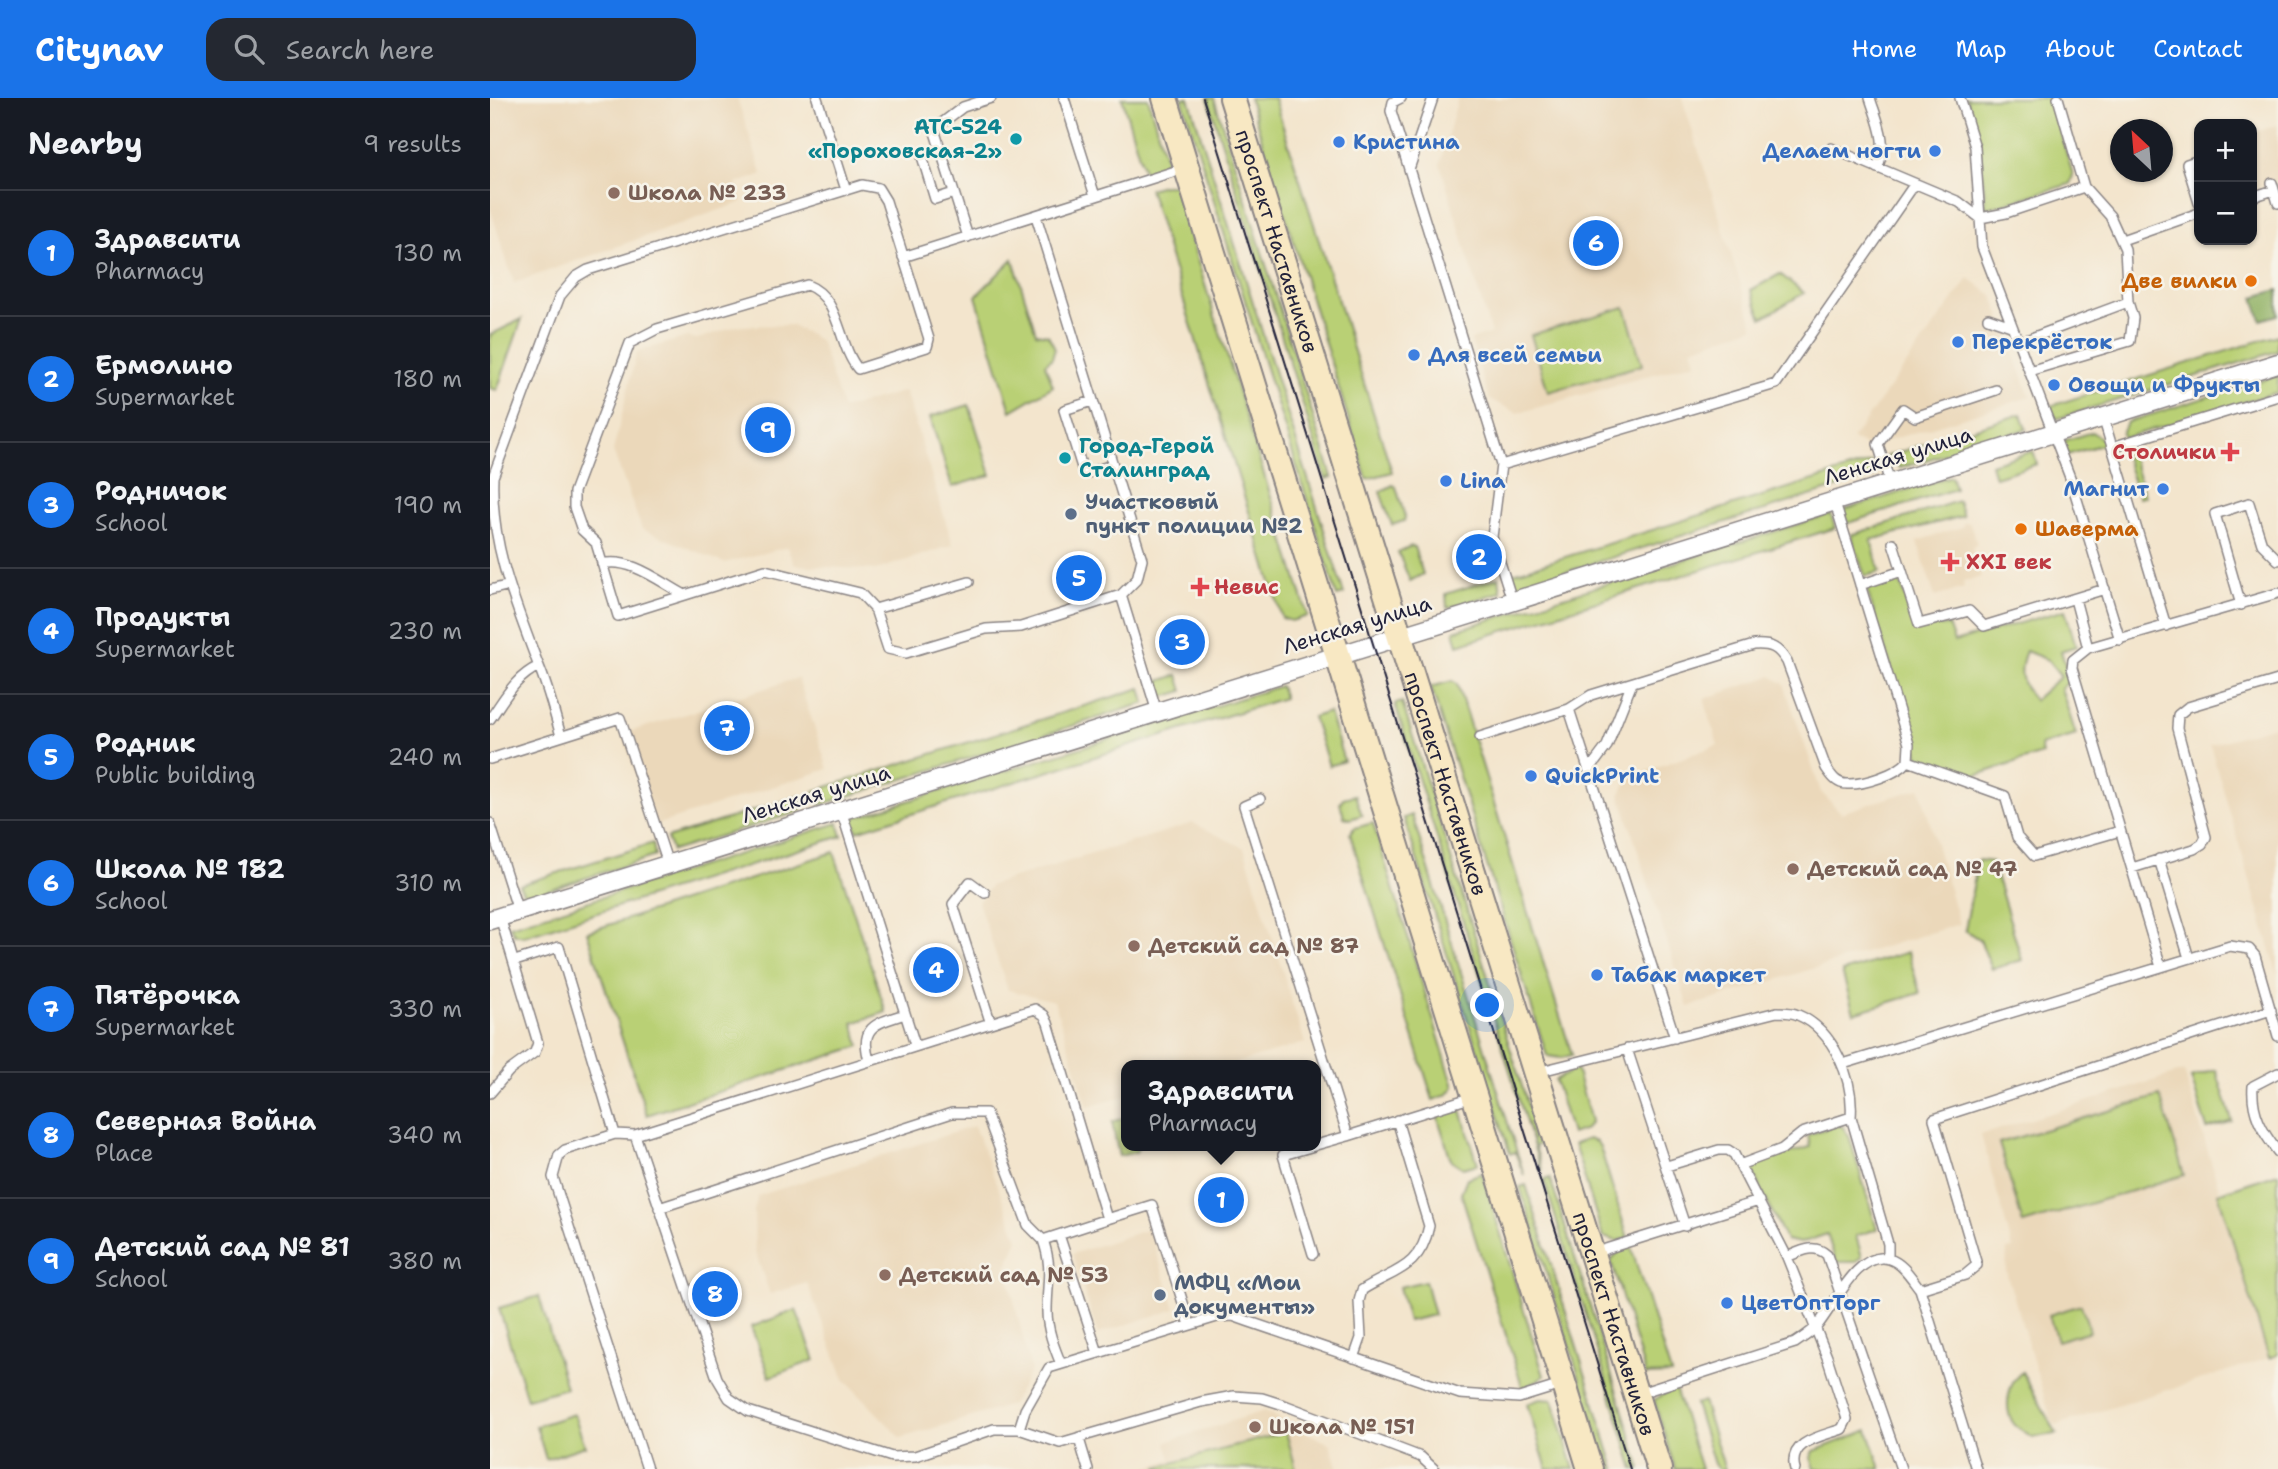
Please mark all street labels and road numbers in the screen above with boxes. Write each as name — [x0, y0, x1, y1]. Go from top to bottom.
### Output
street label: проспект Наставников — [1229, 126, 1325, 357]
street label: Ленская улица — [1820, 420, 1976, 492]
street label: Ленская улица — [1279, 589, 1435, 661]
street label: проспект Наставников — [1398, 668, 1493, 899]
street label: Ленская улица — [738, 758, 894, 830]
street label: проспект Наставников — [1566, 1209, 1662, 1439]

